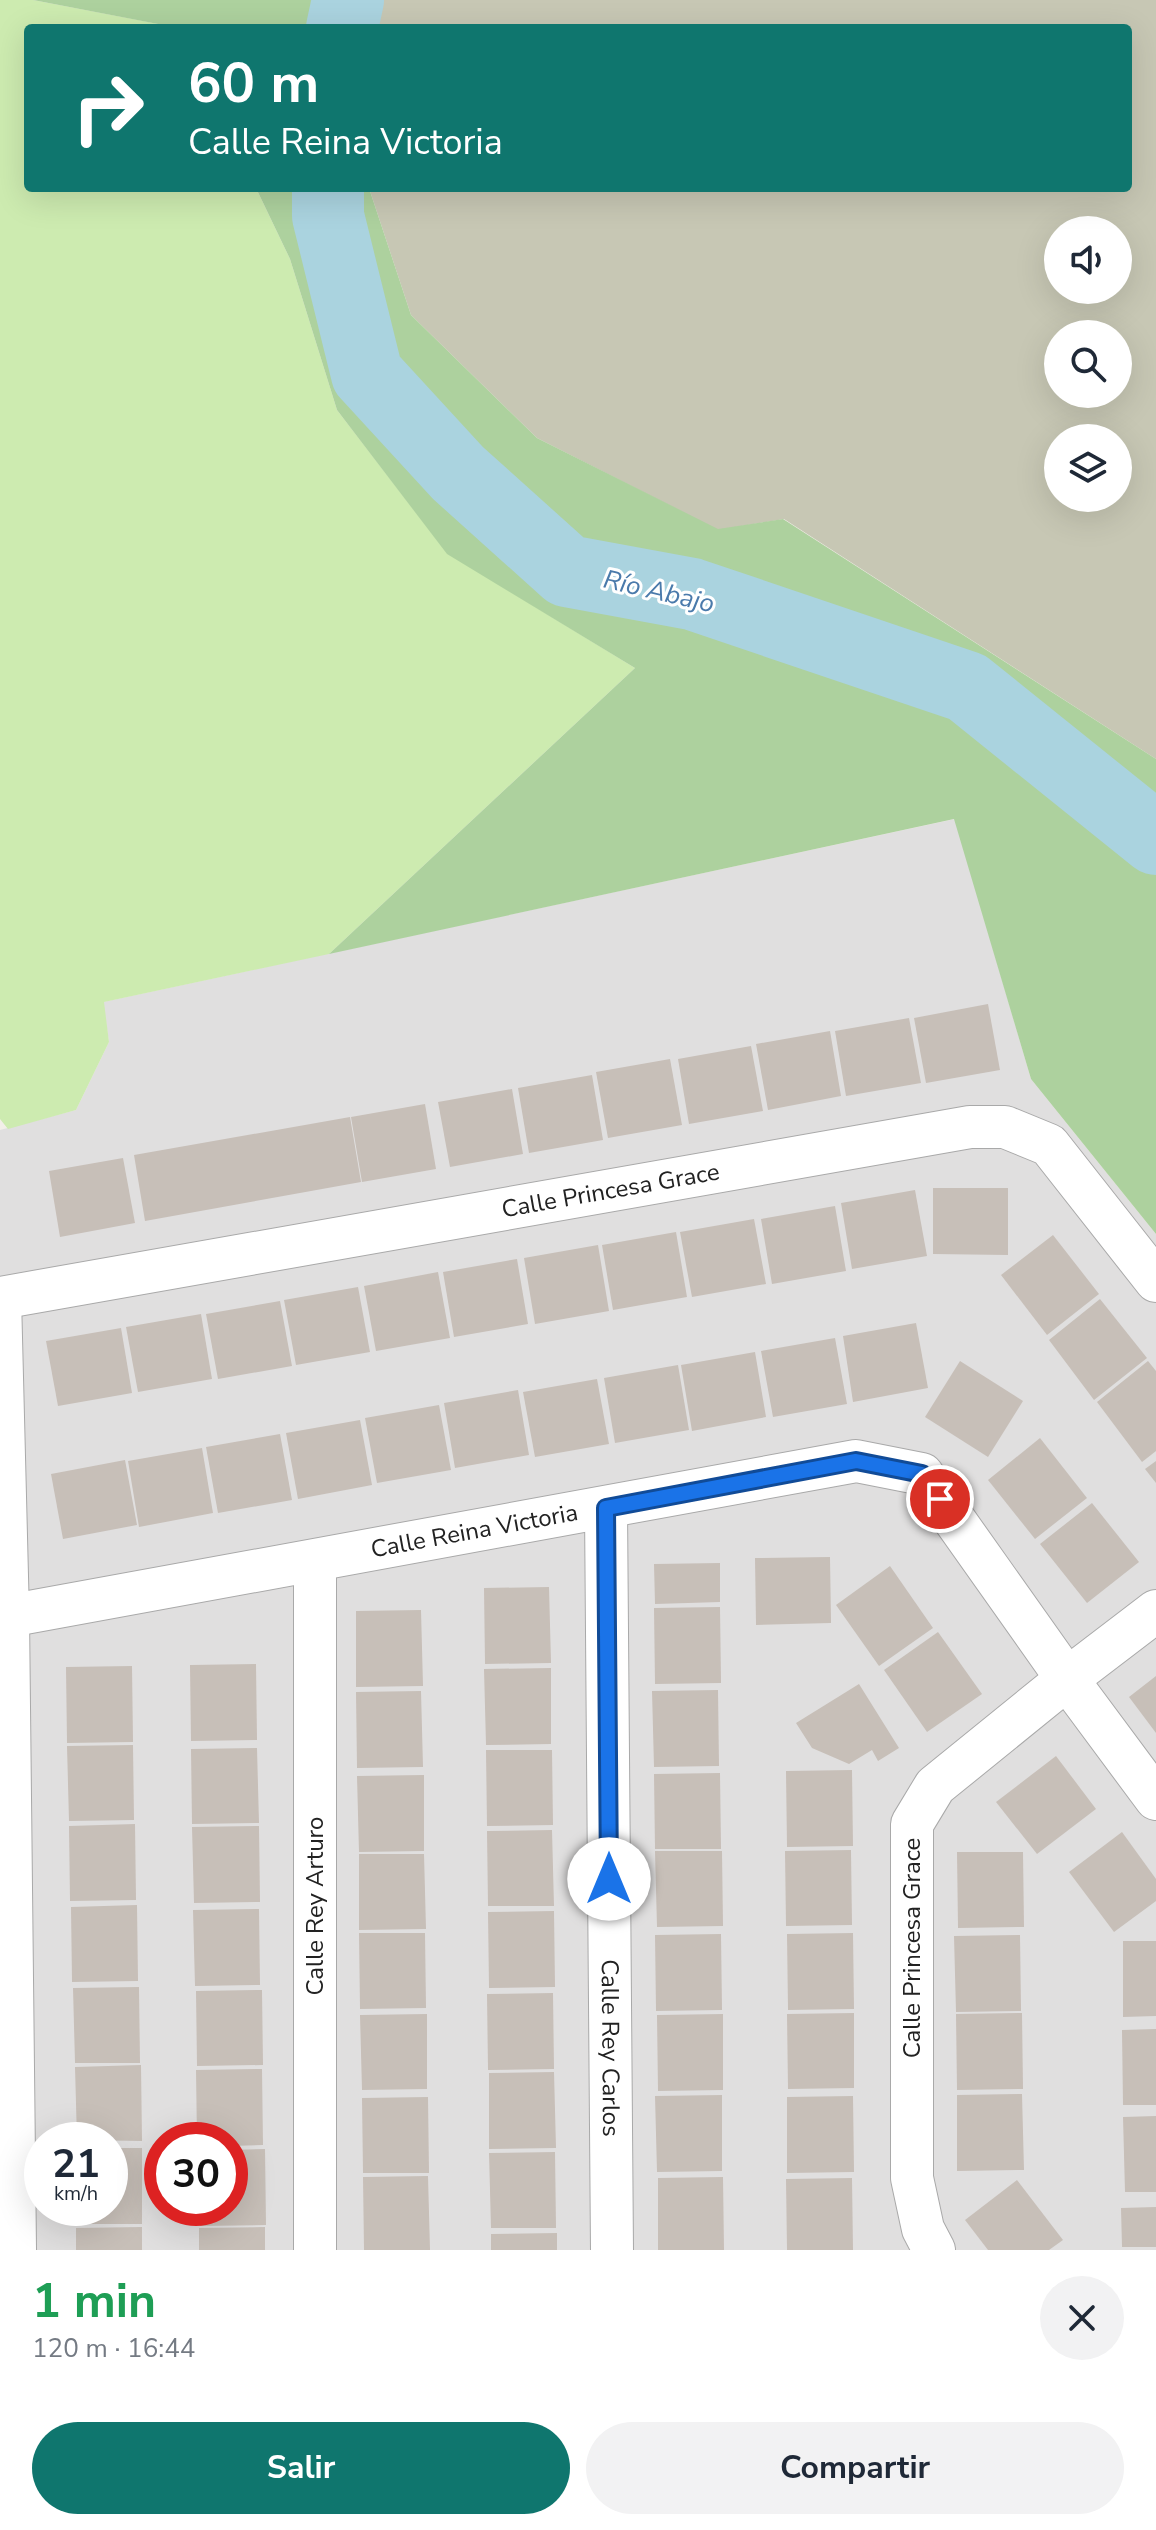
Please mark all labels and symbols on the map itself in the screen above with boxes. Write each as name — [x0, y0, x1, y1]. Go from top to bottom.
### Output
water label: Río Abajo — [600, 562, 718, 621]
street label: Calle Princesa Grace — [499, 1155, 722, 1225]
pin — [906, 1465, 974, 1533]
street label: Calle Reina Victoria — [368, 1496, 580, 1565]
street label: Calle Rey Arturo — [299, 1817, 331, 1995]
position arrow — [567, 1837, 651, 1921]
street label: Calle Princesa Grace — [896, 1838, 928, 2058]
street label: Calle Rey Carlos — [594, 1959, 627, 2137]
speed limit sign: 30 — [144, 2122, 248, 2226]

